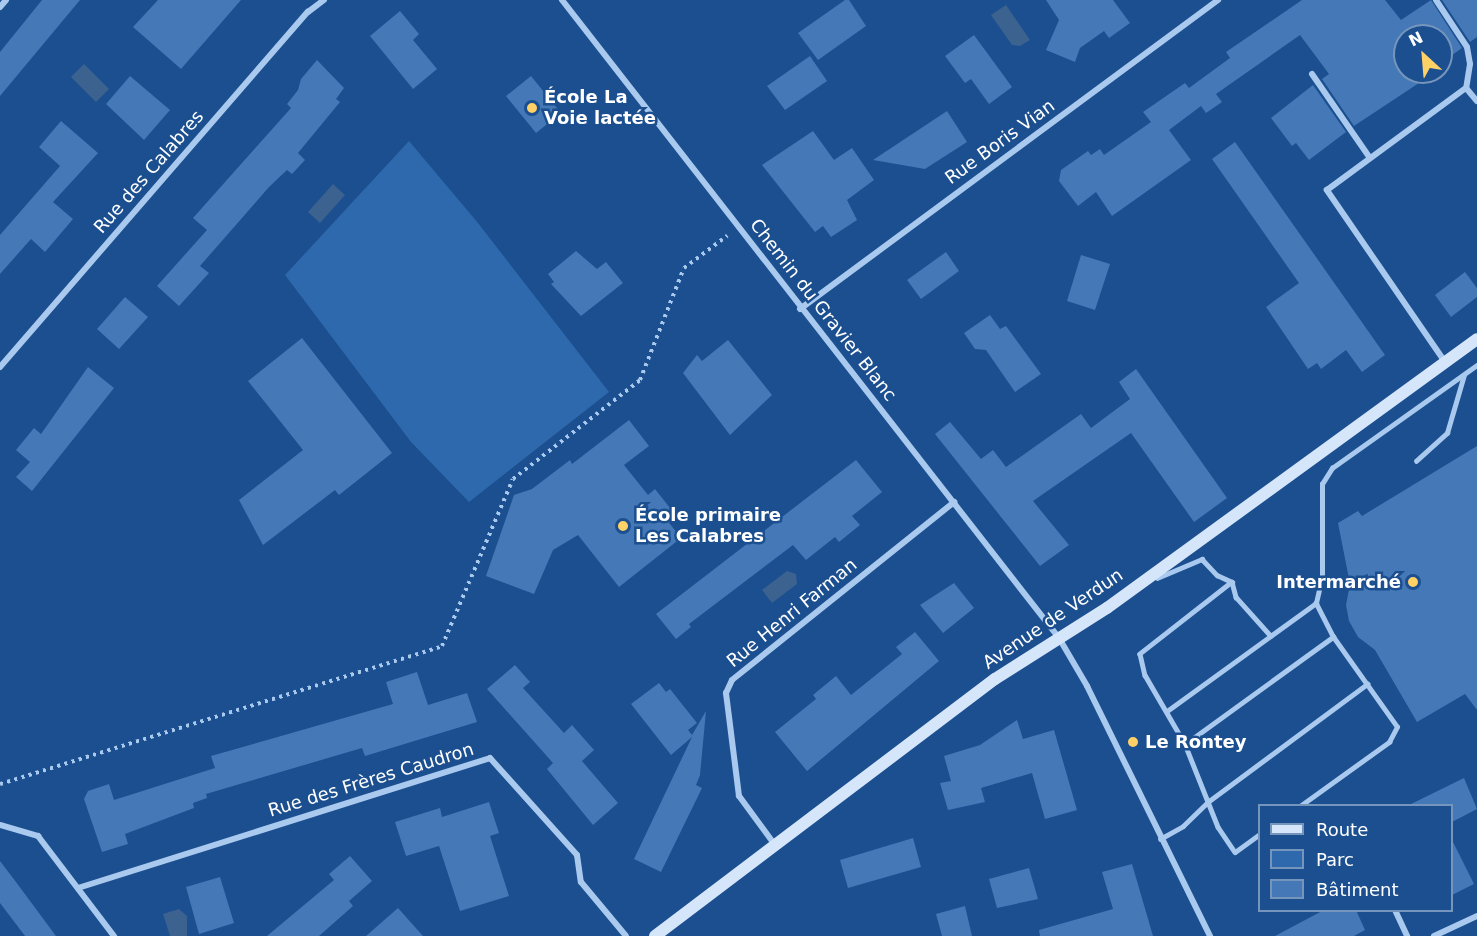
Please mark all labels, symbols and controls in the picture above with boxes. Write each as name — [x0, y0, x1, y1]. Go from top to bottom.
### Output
north arrow — [1393, 24, 1453, 84]
text: N — [1406, 28, 1426, 51]
place label: École La Voie lactée — [544, 87, 656, 130]
street label: Rue Boris Vian — [941, 95, 1059, 189]
marker: École La Voie lactée — [525, 101, 539, 115]
street label: Rue des Calabres — [90, 106, 208, 238]
street label: Chemin du Gravier Blanc — [745, 215, 901, 405]
place label: École primaire Les Calabres — [635, 505, 781, 548]
marker: École primaire Les Calabres — [616, 519, 630, 533]
street label: Rue Henri Farman — [723, 554, 861, 672]
street label: Avenue de Verdun — [979, 564, 1127, 674]
place label: Intermarché — [1276, 571, 1401, 593]
marker: Intermarché — [1406, 575, 1420, 589]
place label: Le Rontey — [1145, 731, 1247, 753]
marker: Le Rontey — [1126, 735, 1140, 749]
street label: Rue des Frères Caudron — [266, 738, 476, 822]
legend — [1258, 804, 1453, 912]
text: Route — [1316, 819, 1368, 840]
text: Parc — [1316, 849, 1354, 870]
text: Bâtiment — [1316, 879, 1399, 900]

